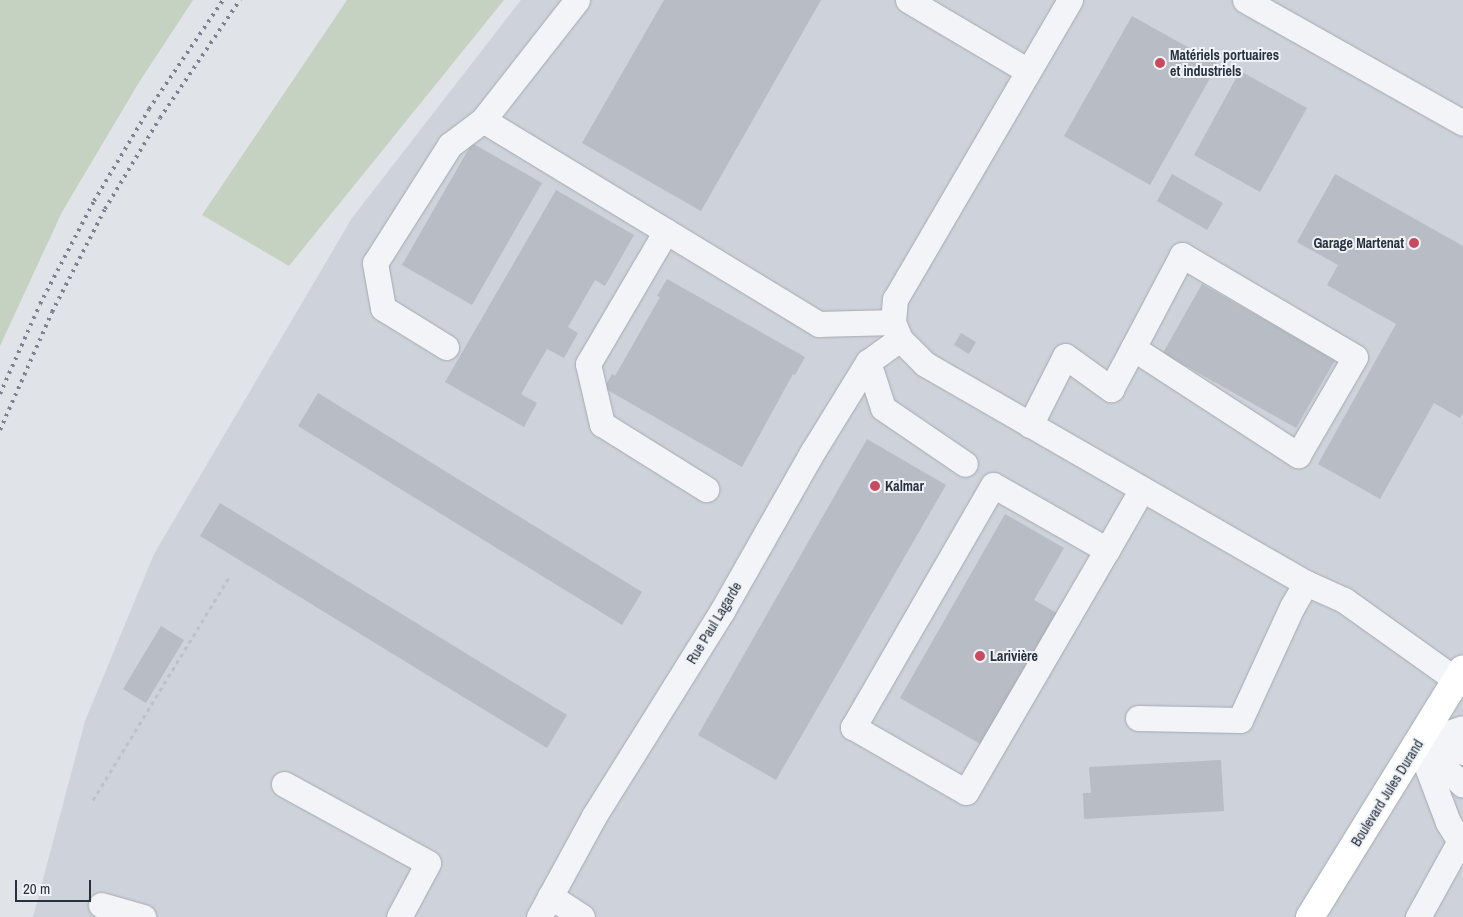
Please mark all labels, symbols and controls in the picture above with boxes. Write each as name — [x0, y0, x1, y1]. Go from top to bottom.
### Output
place label: Matériels portuaires et industriels — [1170, 47, 1279, 80]
marker: Matériels portuaires et industriels — [1154, 57, 1166, 69]
place label: Garage Martenat — [1313, 235, 1404, 251]
marker: Garage Martenat — [1408, 237, 1420, 249]
place label: Kalmar — [885, 478, 924, 494]
marker: Kalmar — [869, 480, 881, 492]
street label: Rue Paul Lagarde — [683, 579, 745, 667]
place label: Larivière — [990, 648, 1038, 664]
marker: Larivière — [974, 650, 986, 662]
street label: Boulevard Jules Durand — [1347, 737, 1427, 849]
scale bar — [18, 870, 94, 902]
text: 20 m — [23, 878, 50, 899]

